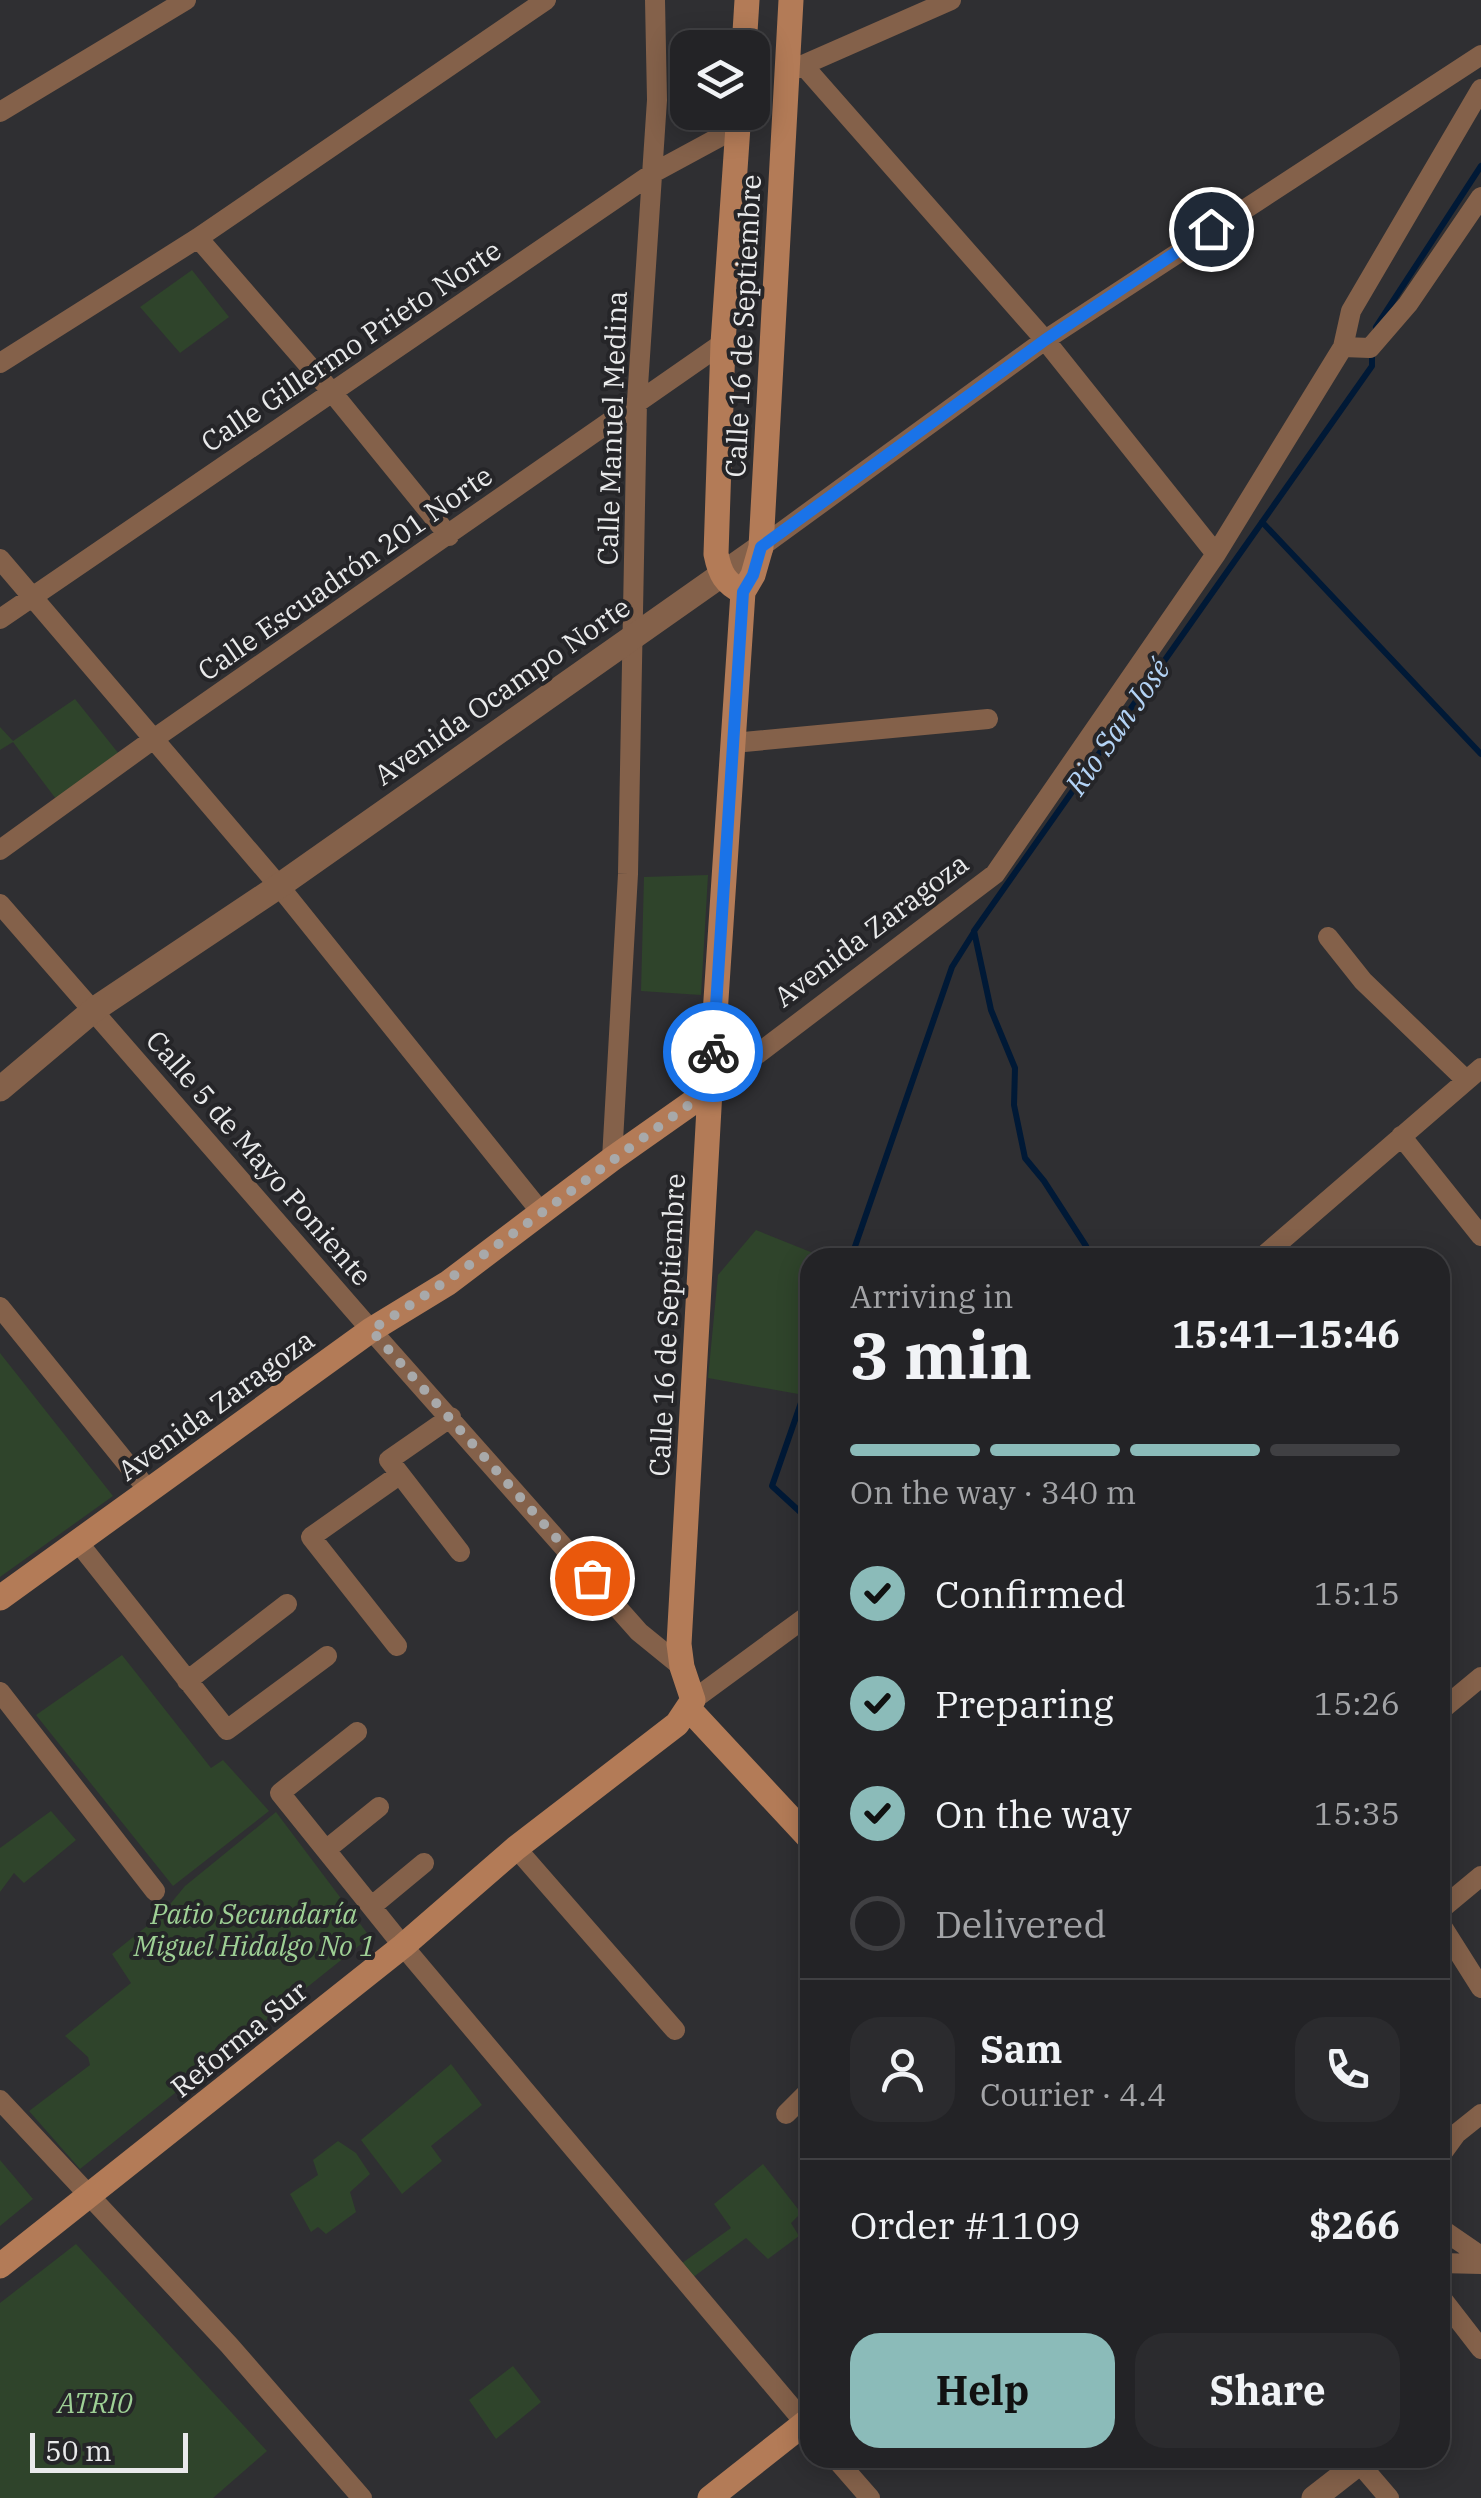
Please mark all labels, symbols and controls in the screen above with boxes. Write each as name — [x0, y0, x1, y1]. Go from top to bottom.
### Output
map controls — [670, 30, 770, 130]
button: layers — [670, 30, 770, 130]
street label: Calle 16 de Septiembre — [716, 174, 769, 478]
pin — [1169, 187, 1254, 272]
icon: home — [1184, 202, 1239, 257]
street label: Calle Gillermo Prieto Norte — [193, 231, 508, 460]
street label: Calle Manuel Medina — [588, 290, 635, 566]
street label: Calle Escuadrón 201 Norte — [190, 457, 499, 689]
street label: Avenida Ocampo Norte — [366, 588, 637, 793]
water label: Rio San José — [1055, 650, 1178, 803]
street label: Avenida Zaragoza — [766, 844, 975, 1015]
courier — [663, 1002, 763, 1102]
street label: Calle 5 de Mayo Poniente — [138, 1022, 381, 1293]
icon: bike — [686, 1025, 741, 1080]
street label: Calle 16 de Septiembre — [640, 1173, 693, 1477]
text: Arriving in — [850, 1275, 1013, 1317]
text: 15:41–15:46 — [1172, 1309, 1400, 1358]
text: 3 min — [850, 1312, 1032, 1397]
street label: Avenida Zaragoza — [110, 1321, 321, 1488]
text: On the way · 340 m — [850, 1471, 1136, 1513]
pin — [550, 1536, 635, 1621]
icon: bag — [565, 1551, 620, 1606]
icon: check — [850, 1566, 905, 1621]
text: Confirmed — [935, 1569, 1126, 1618]
text: 15:15 — [1314, 1572, 1400, 1614]
icon: check — [850, 1676, 905, 1731]
text: Preparing — [935, 1679, 1114, 1728]
text: 15:26 — [1314, 1682, 1400, 1724]
icon: check — [850, 1786, 905, 1841]
text: On the way — [935, 1789, 1132, 1838]
text: 15:35 — [1314, 1792, 1400, 1834]
park label: Patio Secundaría Miguel Hidalgo No 1 — [133, 1895, 374, 1964]
text: Delivered — [935, 1899, 1107, 1948]
street label: Reforma Sur — [163, 1972, 315, 2105]
button: person — [850, 2017, 955, 2122]
button: phone — [1295, 2017, 1400, 2122]
text: Sam — [980, 2024, 1063, 2073]
text: Courier · 4.4 — [980, 2073, 1166, 2115]
text: Order #1109 — [850, 2200, 1081, 2249]
text: $266 — [1309, 2200, 1400, 2249]
button: Help — [850, 2333, 1115, 2448]
button: Share — [1135, 2333, 1400, 2448]
park label: ATRI0 — [56, 2384, 133, 2421]
scale bar — [30, 2428, 188, 2472]
text: 50 m — [45, 2432, 112, 2469]

